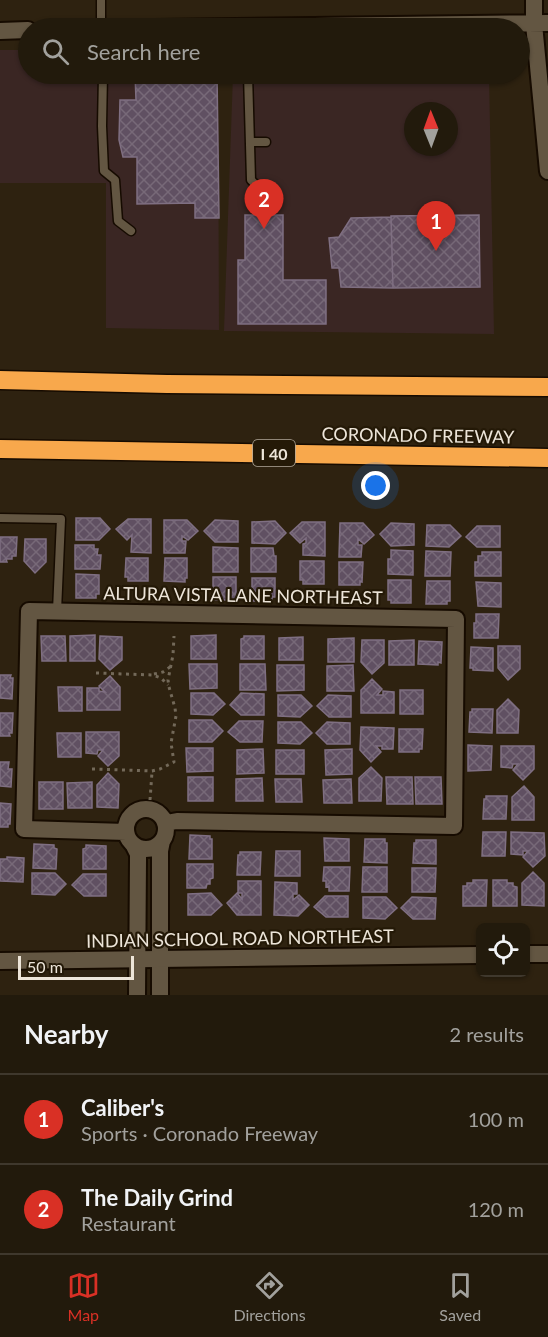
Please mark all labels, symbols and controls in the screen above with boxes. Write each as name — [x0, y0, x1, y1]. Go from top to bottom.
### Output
search box — [18, 18, 530, 84]
icon: search — [39, 35, 72, 68]
text: Search here — [87, 38, 200, 65]
north arrow — [404, 102, 458, 156]
pin: 2 — [244, 180, 284, 229]
pin: 1 — [416, 202, 456, 251]
street label: CORONADO FREEWAY — [321, 422, 515, 448]
road number: I 40 — [253, 440, 295, 466]
your location — [361, 471, 390, 500]
street label: ALTURA VISTA LANE NORTHEAST — [103, 582, 383, 608]
map controls — [476, 923, 530, 977]
button: locate — [476, 923, 530, 977]
street label: INDIAN SCHOOL ROAD NORTHEAST — [86, 924, 394, 952]
scale bar — [18, 953, 134, 980]
text: 50 m — [27, 957, 63, 976]
text: Nearby — [24, 1018, 109, 1050]
text: 2 results — [449, 1022, 524, 1046]
text: Caliber's — [81, 1094, 164, 1121]
text: 1 — [38, 1107, 49, 1131]
text: 100 m — [468, 1107, 524, 1131]
text: Sports · Coronado Freeway — [81, 1121, 318, 1145]
text: The Daily Grind — [81, 1184, 233, 1211]
text: 2 — [38, 1197, 49, 1221]
text: 120 m — [468, 1197, 524, 1221]
text: Restaurant — [81, 1211, 176, 1235]
tab: Map — [67, 1269, 100, 1324]
tab: Directions — [233, 1269, 306, 1324]
tab: Saved — [439, 1269, 481, 1324]

